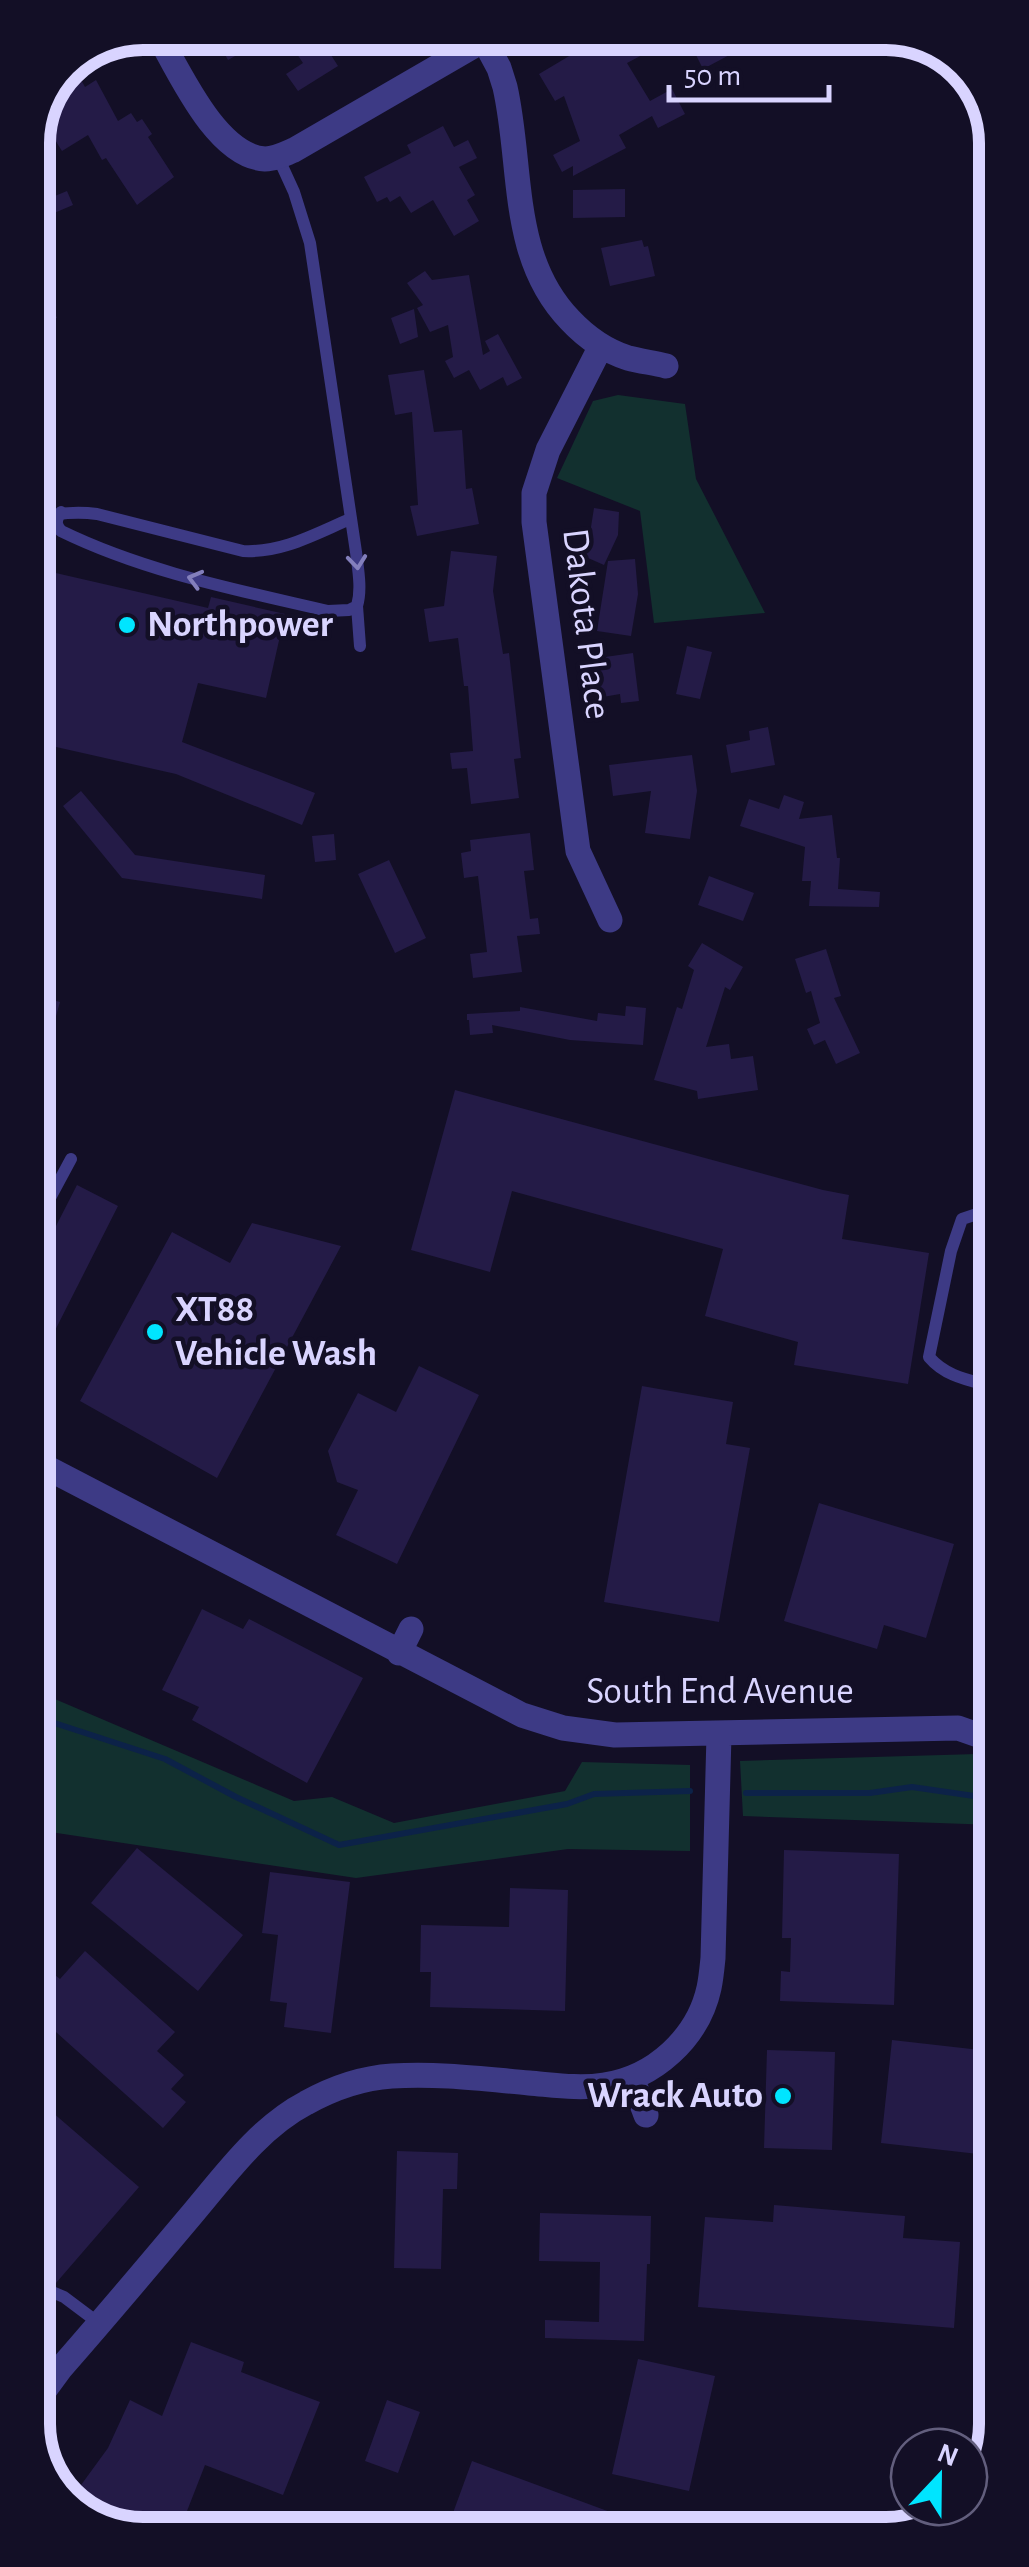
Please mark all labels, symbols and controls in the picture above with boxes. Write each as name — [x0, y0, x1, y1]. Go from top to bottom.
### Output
scale bar — [669, 40, 829, 102]
text: 50 m — [684, 61, 741, 91]
street label: Dakota Place — [555, 526, 617, 722]
one-way arrow — [346, 555, 367, 571]
one-way arrow — [186, 569, 204, 590]
place label: Northpower — [147, 606, 334, 644]
marker: Northpower — [116, 614, 138, 636]
place label: XT88 Vehicle Wash — [175, 1291, 377, 1373]
marker: XT88 Vehicle Wash — [144, 1321, 166, 1343]
street label: South End Avenue — [586, 1673, 854, 1711]
place label: Wrack Auto — [587, 2077, 763, 2115]
marker: Wrack Auto — [772, 2085, 794, 2107]
north arrow — [889, 2427, 989, 2527]
text: N — [933, 2439, 962, 2472]

